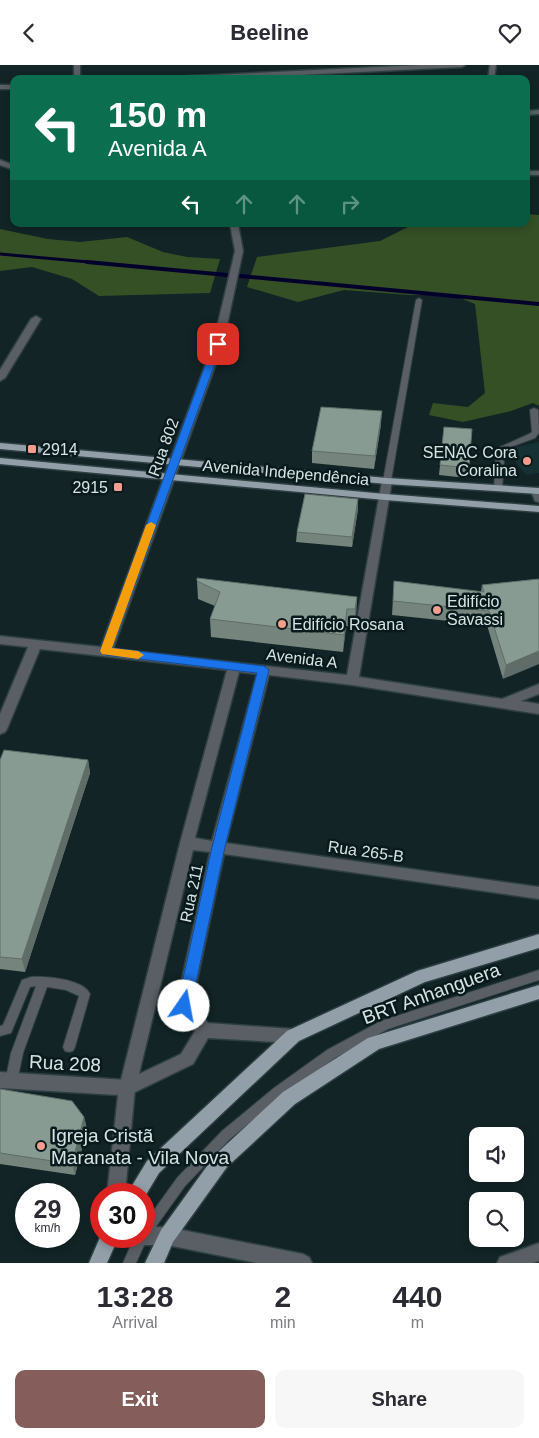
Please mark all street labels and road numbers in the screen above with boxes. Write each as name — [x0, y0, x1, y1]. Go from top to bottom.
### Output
street label: Rua 802 — [145, 416, 182, 479]
street label: Avenida Independência — [202, 457, 370, 488]
street label: Avenida A — [265, 646, 339, 671]
street label: Rua 265-B — [327, 838, 405, 865]
street label: Rua 211 — [177, 862, 206, 924]
street label: BRT Anhanguera — [359, 959, 503, 1028]
street label: Rua 208 — [29, 1051, 101, 1076]

